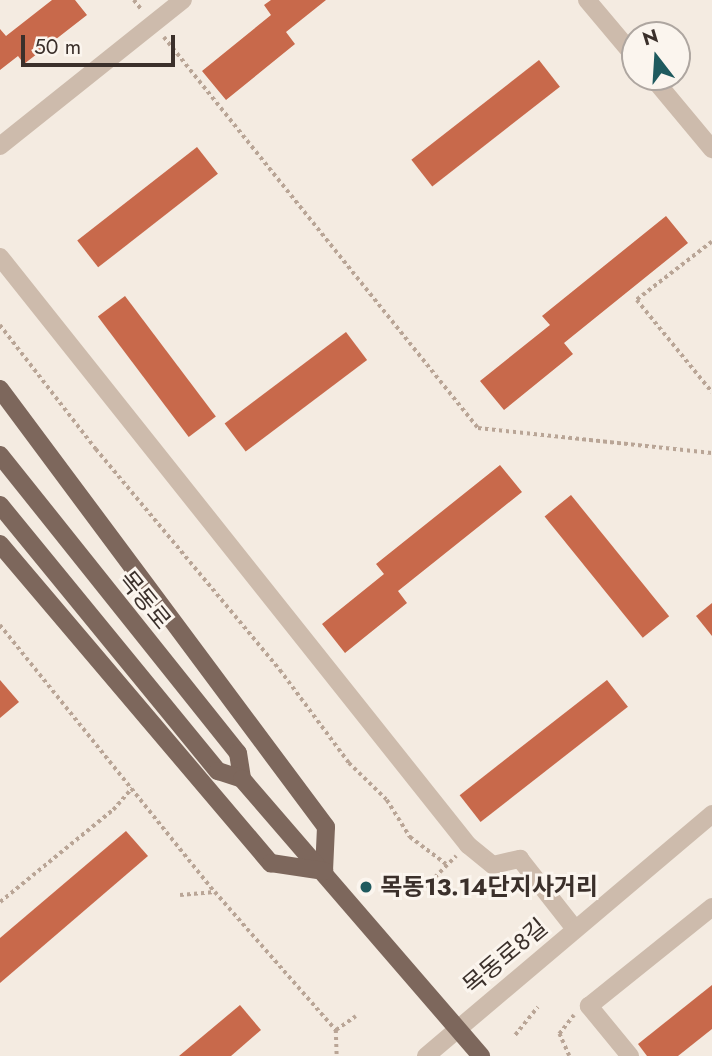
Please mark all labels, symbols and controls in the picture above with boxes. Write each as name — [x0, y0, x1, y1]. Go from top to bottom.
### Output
scale bar — [24, 21, 178, 65]
north arrow — [621, 21, 691, 91]
text: N — [639, 22, 661, 52]
text: 50 m — [34, 32, 81, 62]
street label: 목동로 — [113, 565, 177, 635]
place label: 목동13.14단지사거리 — [380, 873, 598, 901]
marker: 목동13.14단지사거리 — [358, 879, 374, 895]
street label: 목동로8길 — [457, 912, 553, 1000]

